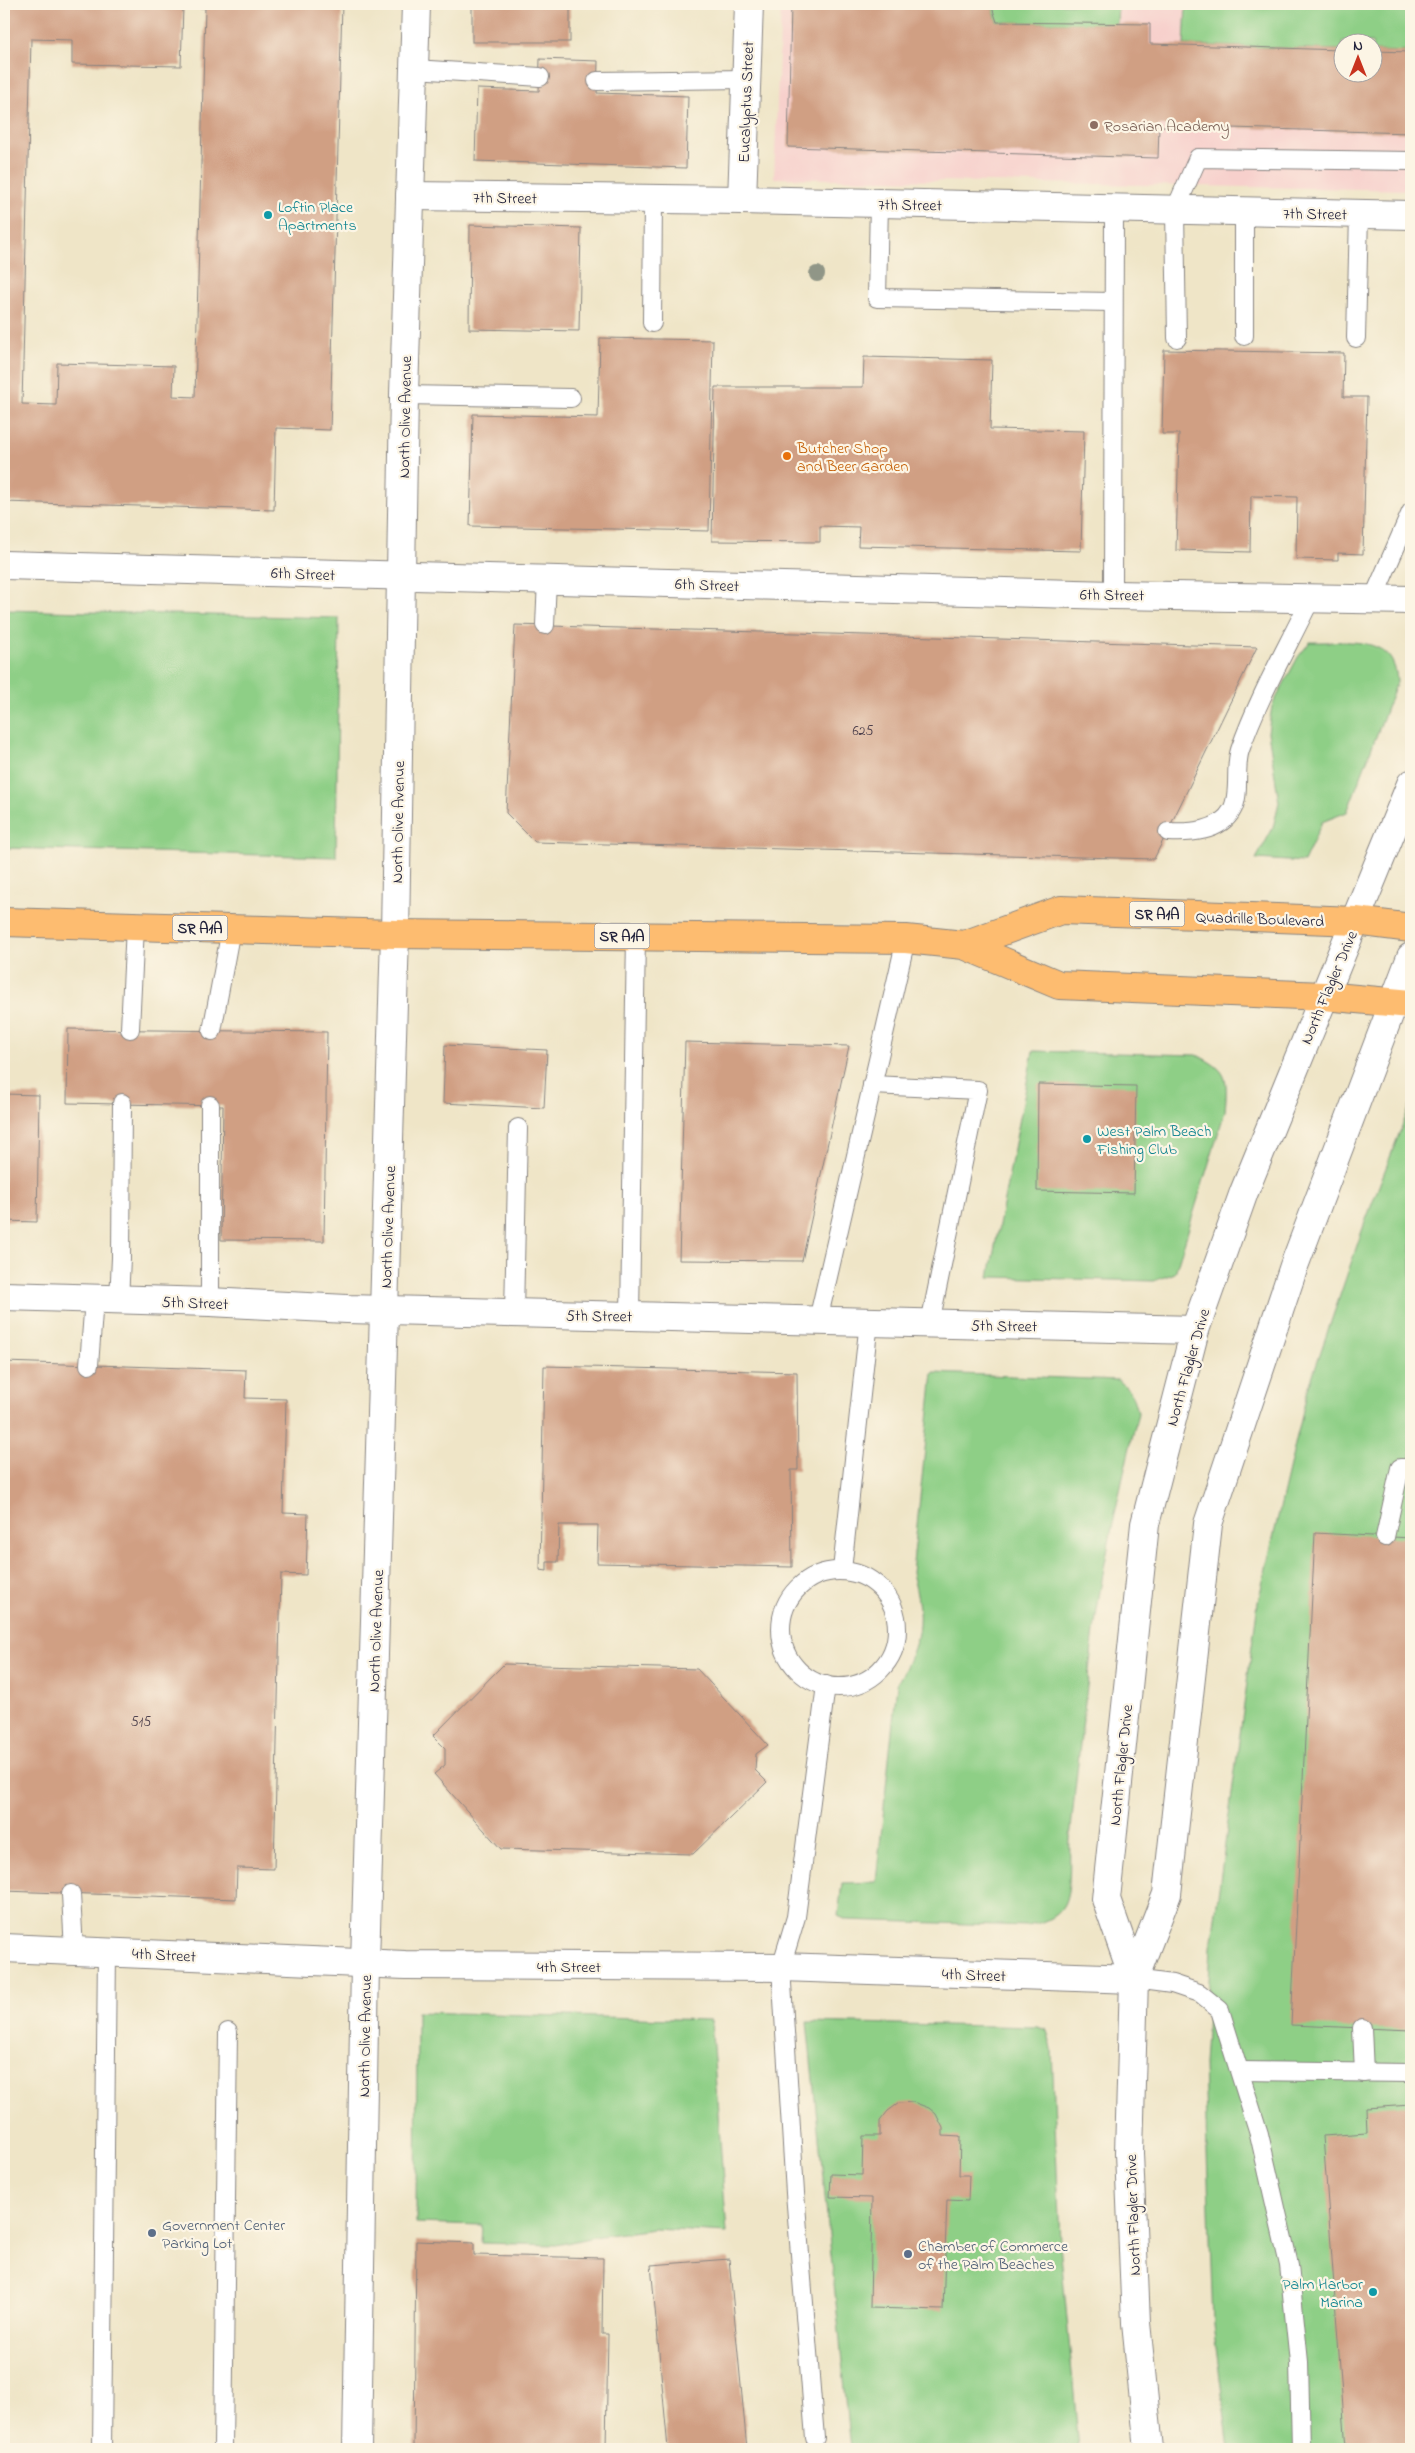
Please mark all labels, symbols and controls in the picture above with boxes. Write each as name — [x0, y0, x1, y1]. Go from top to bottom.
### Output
north arrow — [1332, 32, 1382, 82]
text: N — [1353, 36, 1363, 57]
street label: Eucalyptus Street — [733, 40, 761, 163]
place label: Rosarian Academy — [1104, 115, 1229, 139]
marker: Rosarian Academy — [1088, 119, 1100, 131]
street label: 7th Street — [473, 186, 538, 212]
street label: 7th Street — [878, 193, 943, 219]
place label: Loftin Place Apartments — [278, 196, 357, 238]
street label: 7th Street — [1283, 202, 1348, 228]
marker: Loftin Place Apartments — [262, 209, 274, 221]
street label: North Olive Avenue — [393, 355, 419, 479]
place label: Butcher Shop and Beer Garden — [796, 437, 908, 479]
marker: Butcher Shop and Beer Garden — [781, 450, 793, 462]
street label: 6th Street — [270, 562, 336, 588]
street label: 6th Street — [674, 573, 740, 599]
street label: 6th Street — [1080, 583, 1145, 609]
house number: 625 — [852, 721, 874, 742]
street label: North Olive Avenue — [386, 760, 412, 884]
road number: SR A1A — [1130, 902, 1184, 926]
street label: Quadrille Boulevard — [1195, 906, 1324, 934]
road number: SR A1A — [172, 916, 228, 940]
road number: SR A1A — [594, 924, 650, 948]
street label: North Flagler Drive — [1295, 926, 1365, 1048]
place label: West Palm Beach Fishing Club — [1096, 1120, 1211, 1162]
marker: West Palm Beach Fishing Club — [1081, 1133, 1093, 1145]
street label: North Olive Avenue — [375, 1164, 403, 1289]
street label: 5th Street — [161, 1291, 229, 1317]
street label: 5th Street — [566, 1304, 633, 1330]
street label: North Flagler Drive — [1161, 1305, 1217, 1429]
street label: 5th Street — [971, 1314, 1038, 1340]
street label: North Olive Avenue — [363, 1568, 391, 1693]
street label: North Flagler Drive — [1104, 1703, 1140, 1827]
house number: 515 — [131, 1712, 151, 1733]
street label: 4th Street — [131, 1942, 197, 1970]
street label: 4th Street — [537, 1956, 602, 1980]
street label: 4th Street — [942, 1963, 1007, 1989]
street label: North Olive Avenue — [353, 1974, 379, 2098]
street label: North Flagler Drive — [1120, 2153, 1148, 2276]
place label: Government Center Parking Lot — [162, 2214, 285, 2256]
marker: Government Center Parking Lot — [146, 2227, 158, 2239]
place label: Chamber of Commerce of the Palm Beaches — [918, 2235, 1069, 2277]
marker: Chamber of Commerce of the Palm Beaches — [902, 2248, 914, 2260]
place label: Palm Harbor Marina — [1282, 2273, 1363, 2315]
marker: Palm Harbor Marina — [1367, 2286, 1379, 2298]

